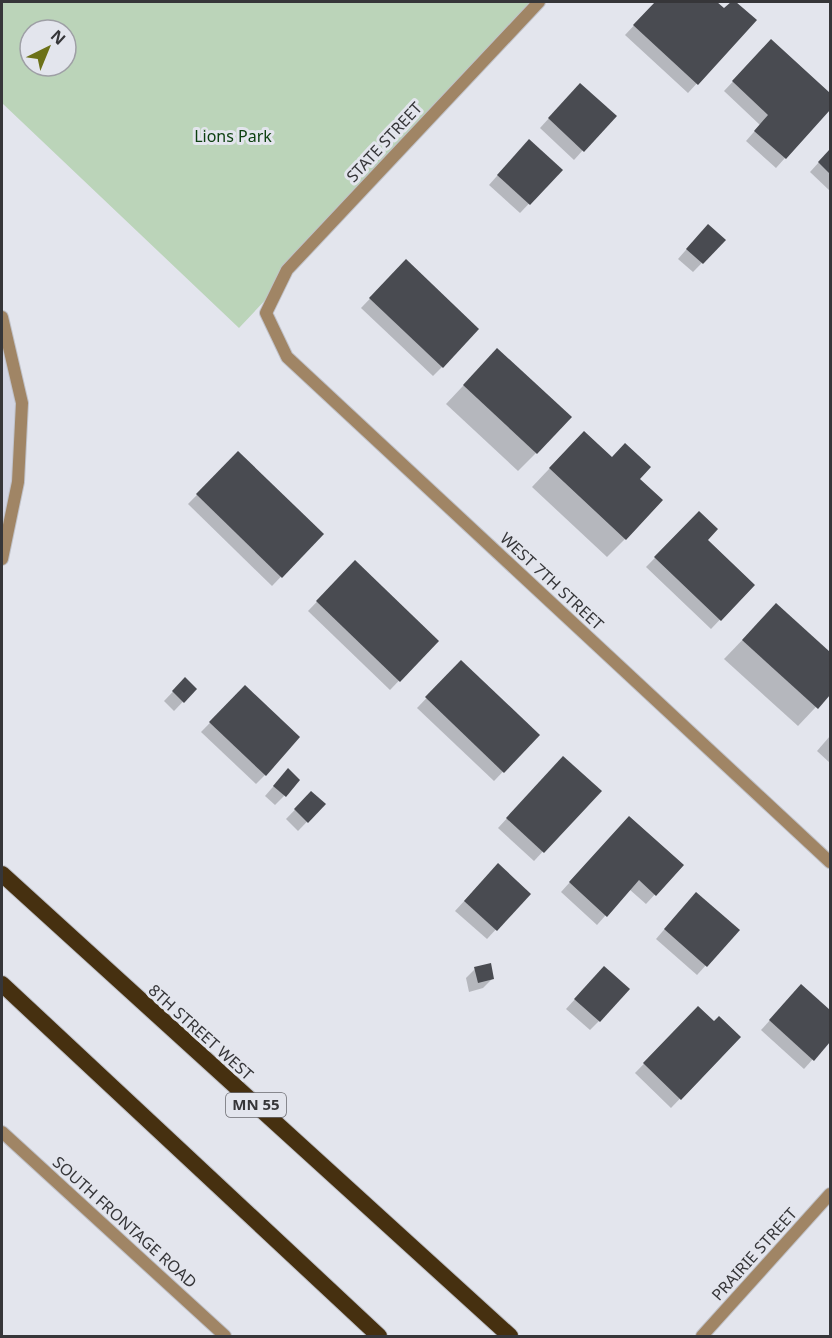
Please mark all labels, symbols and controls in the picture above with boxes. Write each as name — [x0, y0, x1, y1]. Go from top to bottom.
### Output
north arrow — [18, 18, 78, 78]
text: N — [46, 25, 70, 50]
street label: STATE STREET — [341, 97, 427, 187]
park label: Lions Park — [194, 125, 272, 147]
street label: WEST 7TH STREET — [495, 527, 609, 635]
street label: 8TH STREET WEST — [144, 979, 258, 1085]
road number: MN 55 — [226, 1093, 286, 1117]
street label: SOUTH FRONTAGE ROAD — [48, 1151, 202, 1293]
street label: PRAIRIE STREET — [706, 1203, 802, 1305]

